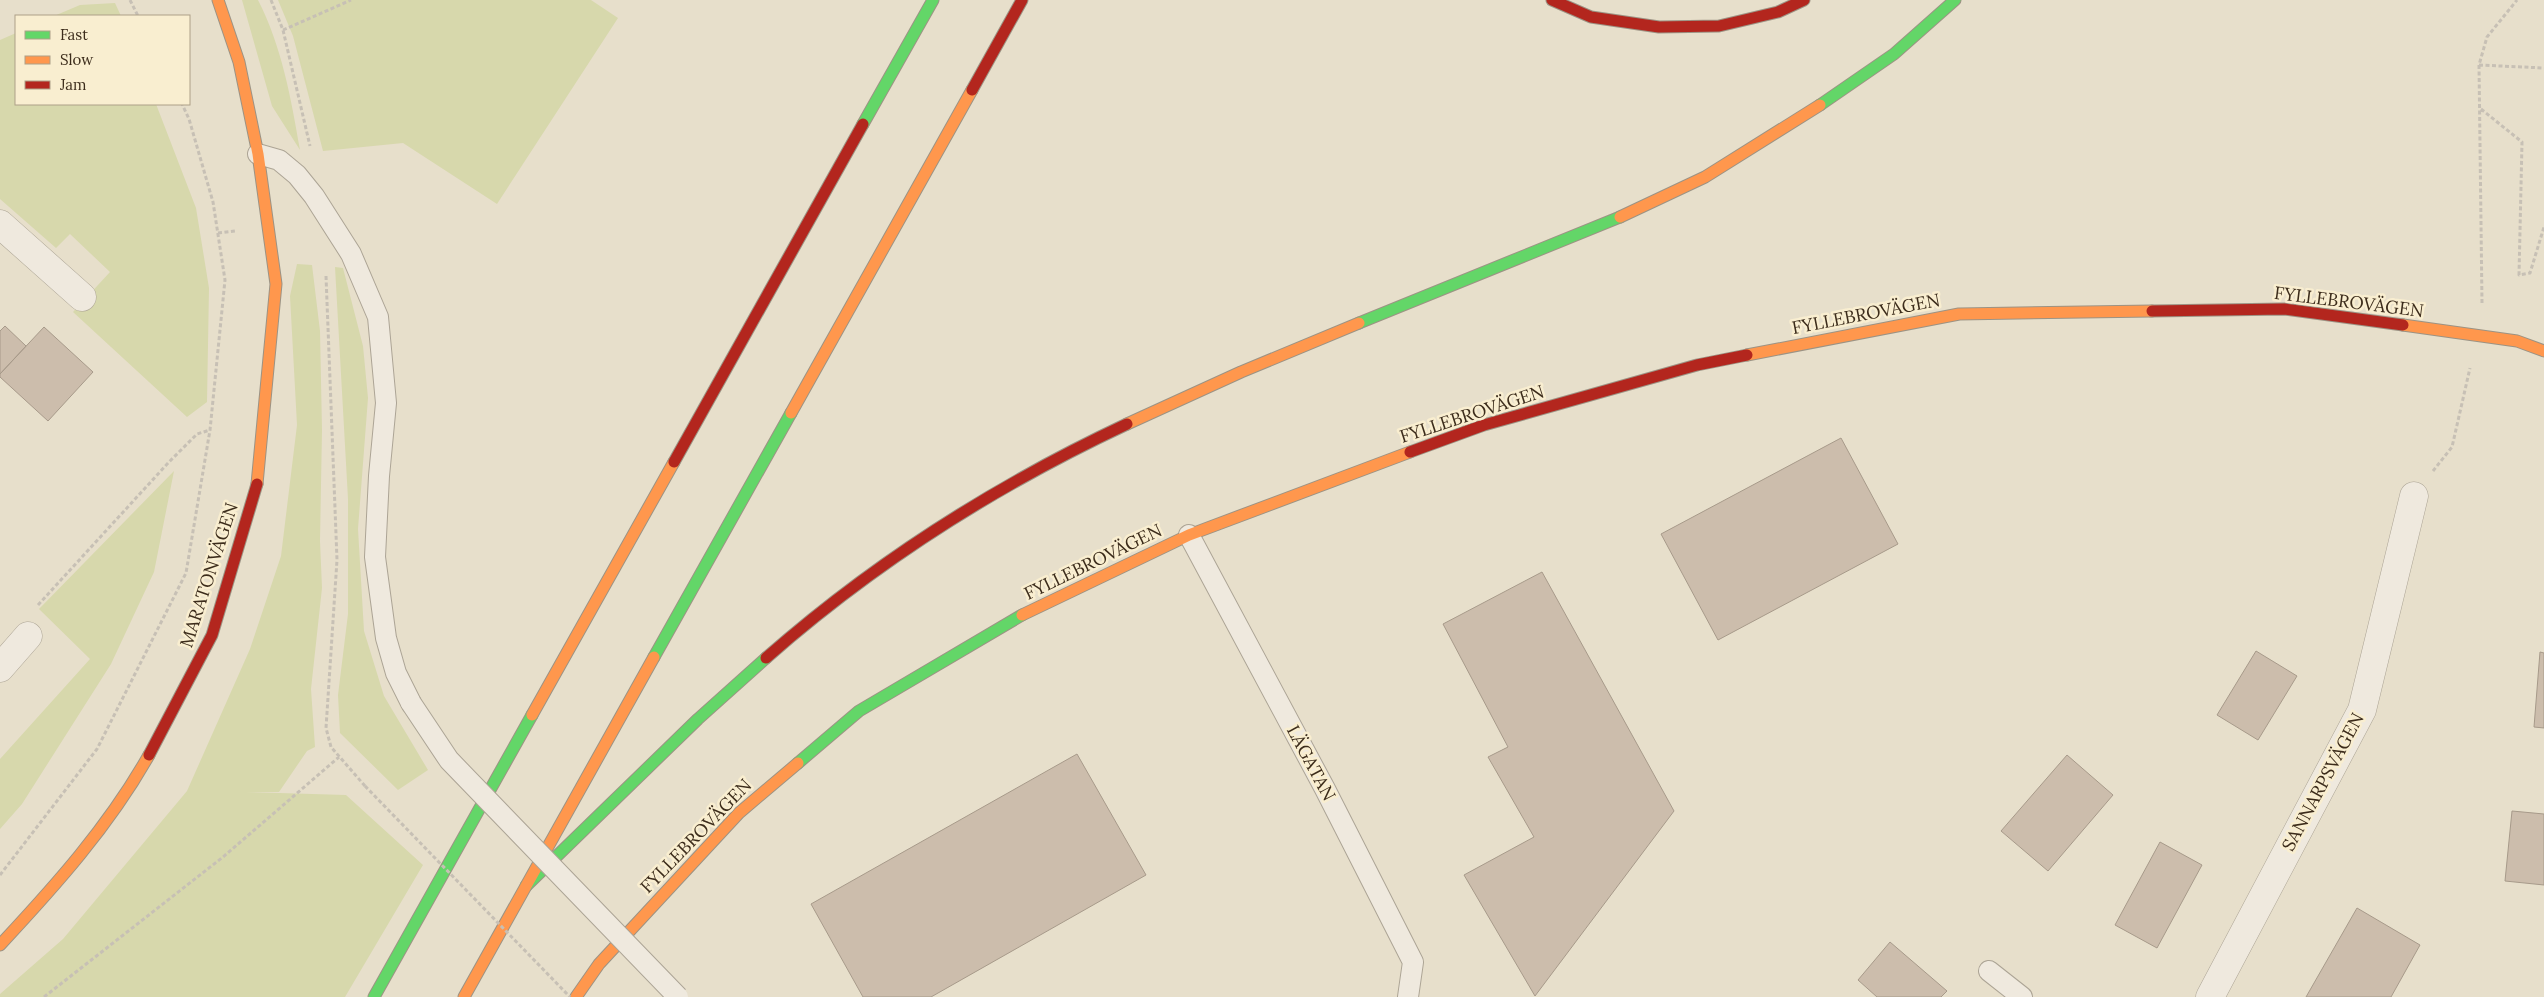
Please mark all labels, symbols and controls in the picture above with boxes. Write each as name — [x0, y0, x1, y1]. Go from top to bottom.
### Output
legend — [15, 15, 190, 105]
text: Fast — [60, 25, 88, 44]
text: Slow — [60, 50, 93, 69]
text: Jam — [59, 75, 87, 94]
street label: FYLLEBROVÄGEN — [2273, 281, 2425, 322]
street label: FYLLEBROVÄGEN — [1790, 288, 1942, 339]
street label: FYLLEBROVÄGEN — [1397, 379, 1547, 448]
street label: MARATONVÄGEN — [174, 500, 243, 650]
street label: FYLLEBROVÄGEN — [1020, 518, 1165, 605]
street label: SANNARPSVÄGEN — [2276, 709, 2369, 855]
street label: LÄGATAN — [1282, 721, 1341, 805]
street label: FYLLEBROVÄGEN — [635, 774, 756, 898]

